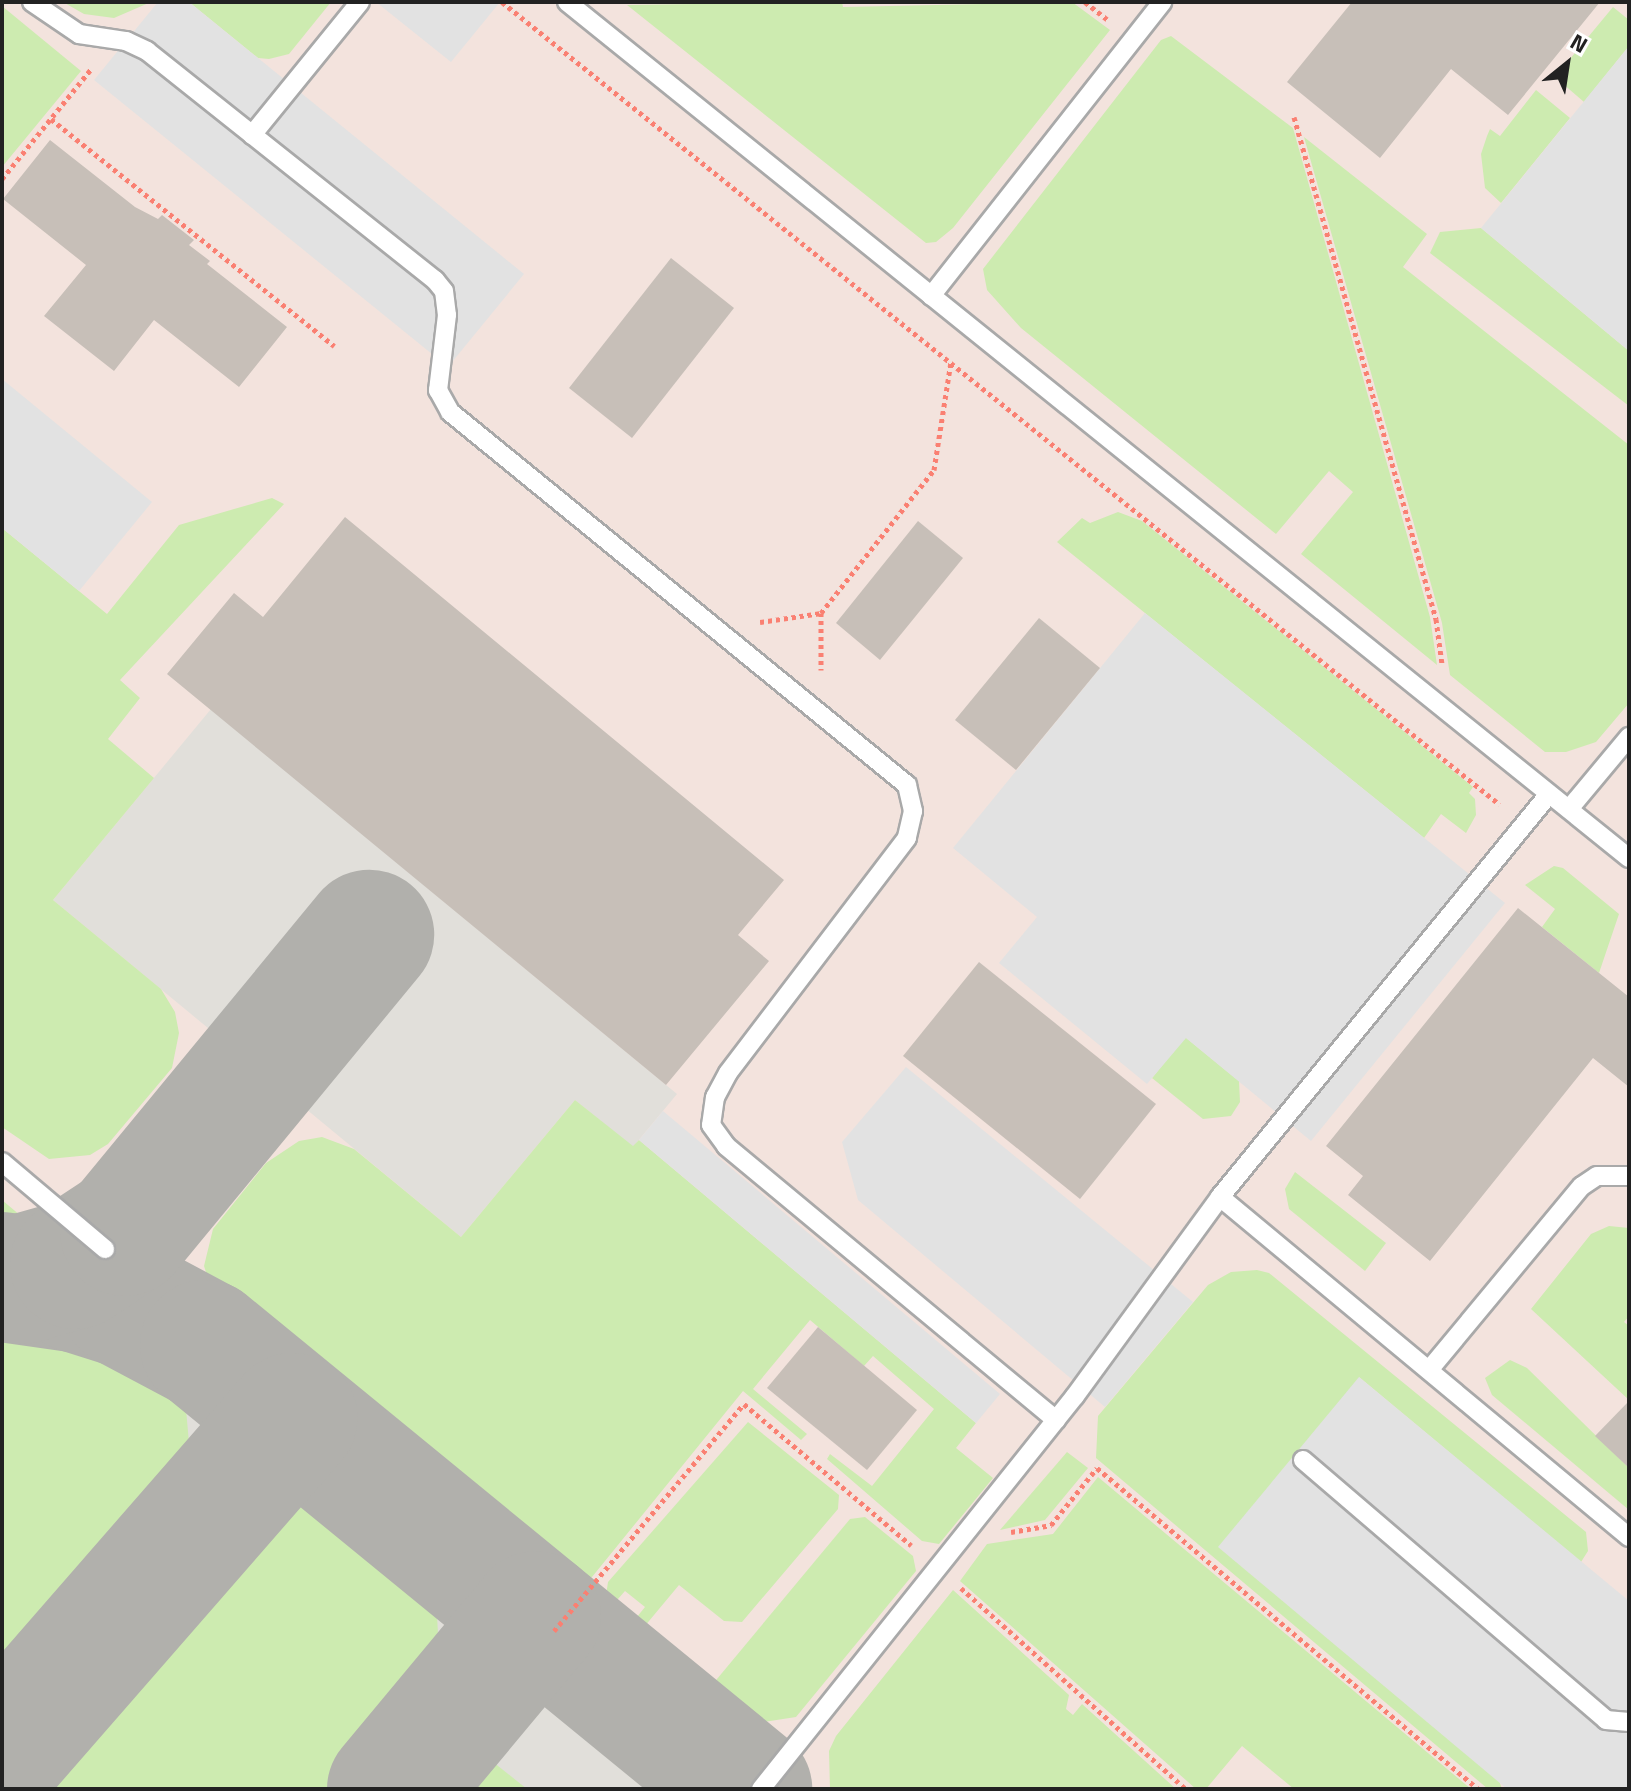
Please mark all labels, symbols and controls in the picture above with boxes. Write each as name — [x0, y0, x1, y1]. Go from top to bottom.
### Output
north arrow — [1527, 24, 1607, 104]
text: N — [1564, 25, 1594, 62]

